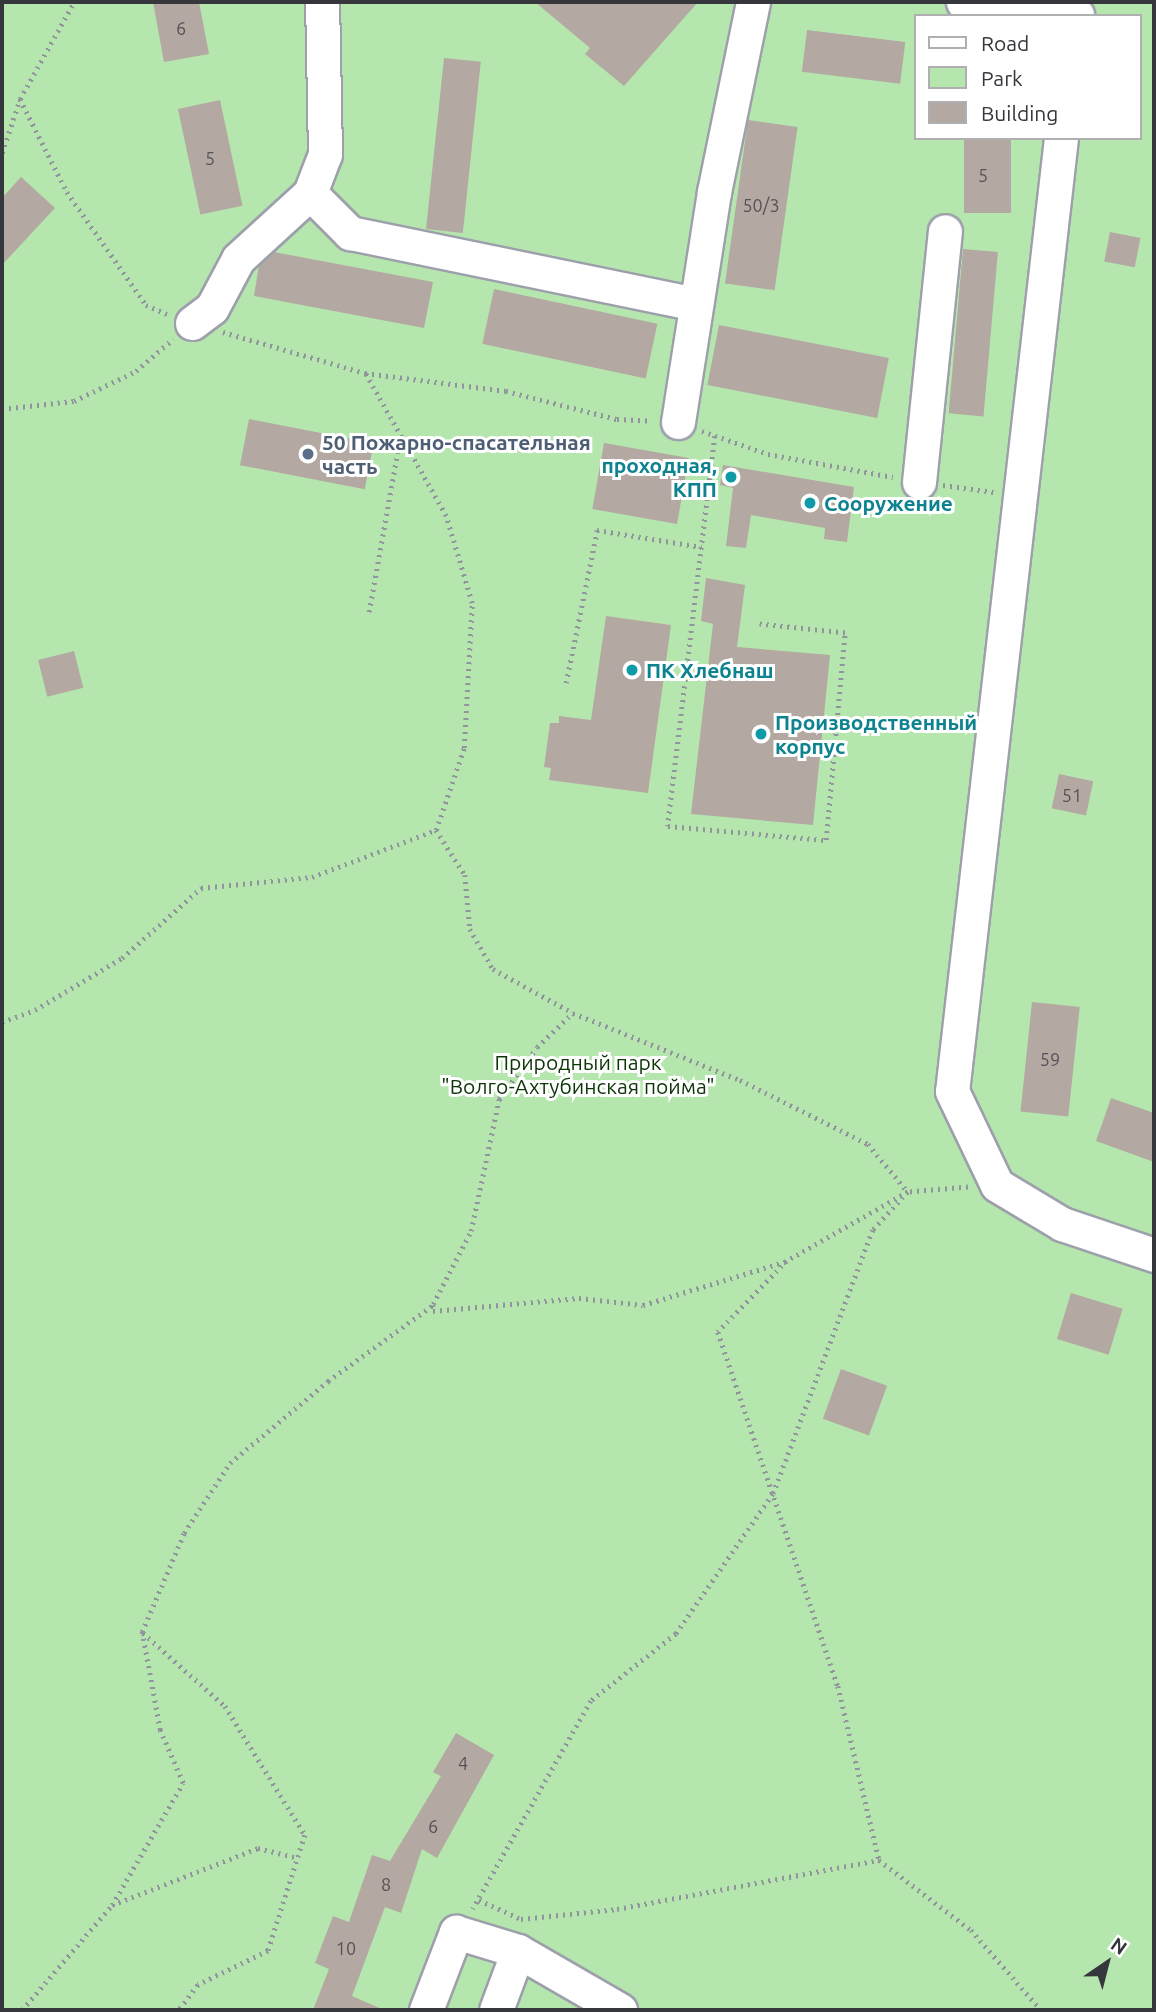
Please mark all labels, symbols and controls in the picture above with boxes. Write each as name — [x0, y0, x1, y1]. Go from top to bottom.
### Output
legend — [914, 14, 1142, 140]
house number: 6 — [176, 17, 186, 39]
text: Road — [981, 31, 1029, 55]
text: Park — [981, 66, 1023, 90]
text: Building — [981, 101, 1058, 125]
house number: 5 — [205, 147, 215, 169]
house number: 5 — [978, 164, 988, 186]
house number: 50/3 — [742, 194, 780, 216]
place label: 50 Пожарно-спасательная часть — [322, 429, 591, 479]
marker: 50 Пожарно-спасательная часть — [300, 446, 316, 462]
place label: проходная, КПП — [601, 452, 717, 502]
marker: проходная, КПП — [723, 469, 739, 485]
place label: Сооружение — [824, 490, 953, 516]
marker: Сооружение — [802, 495, 818, 511]
place label: ПК Хлебнаш — [646, 657, 774, 683]
marker: ПК Хлебнаш — [624, 662, 640, 678]
place label: Производственный корпус — [775, 709, 977, 759]
marker: Производственный корпус — [753, 726, 769, 742]
house number: 51 — [1062, 784, 1082, 806]
house number: 59 — [1040, 1048, 1060, 1070]
park label: Природный парк "Волго-Ахтубинская пойма" — [441, 1049, 715, 1099]
house number: 4 — [458, 1752, 468, 1774]
house number: 6 — [428, 1815, 438, 1837]
house number: 8 — [381, 1873, 391, 1895]
north arrow — [1072, 1928, 1142, 1998]
text: N — [1107, 1933, 1131, 1959]
house number: 10 — [336, 1937, 356, 1959]

